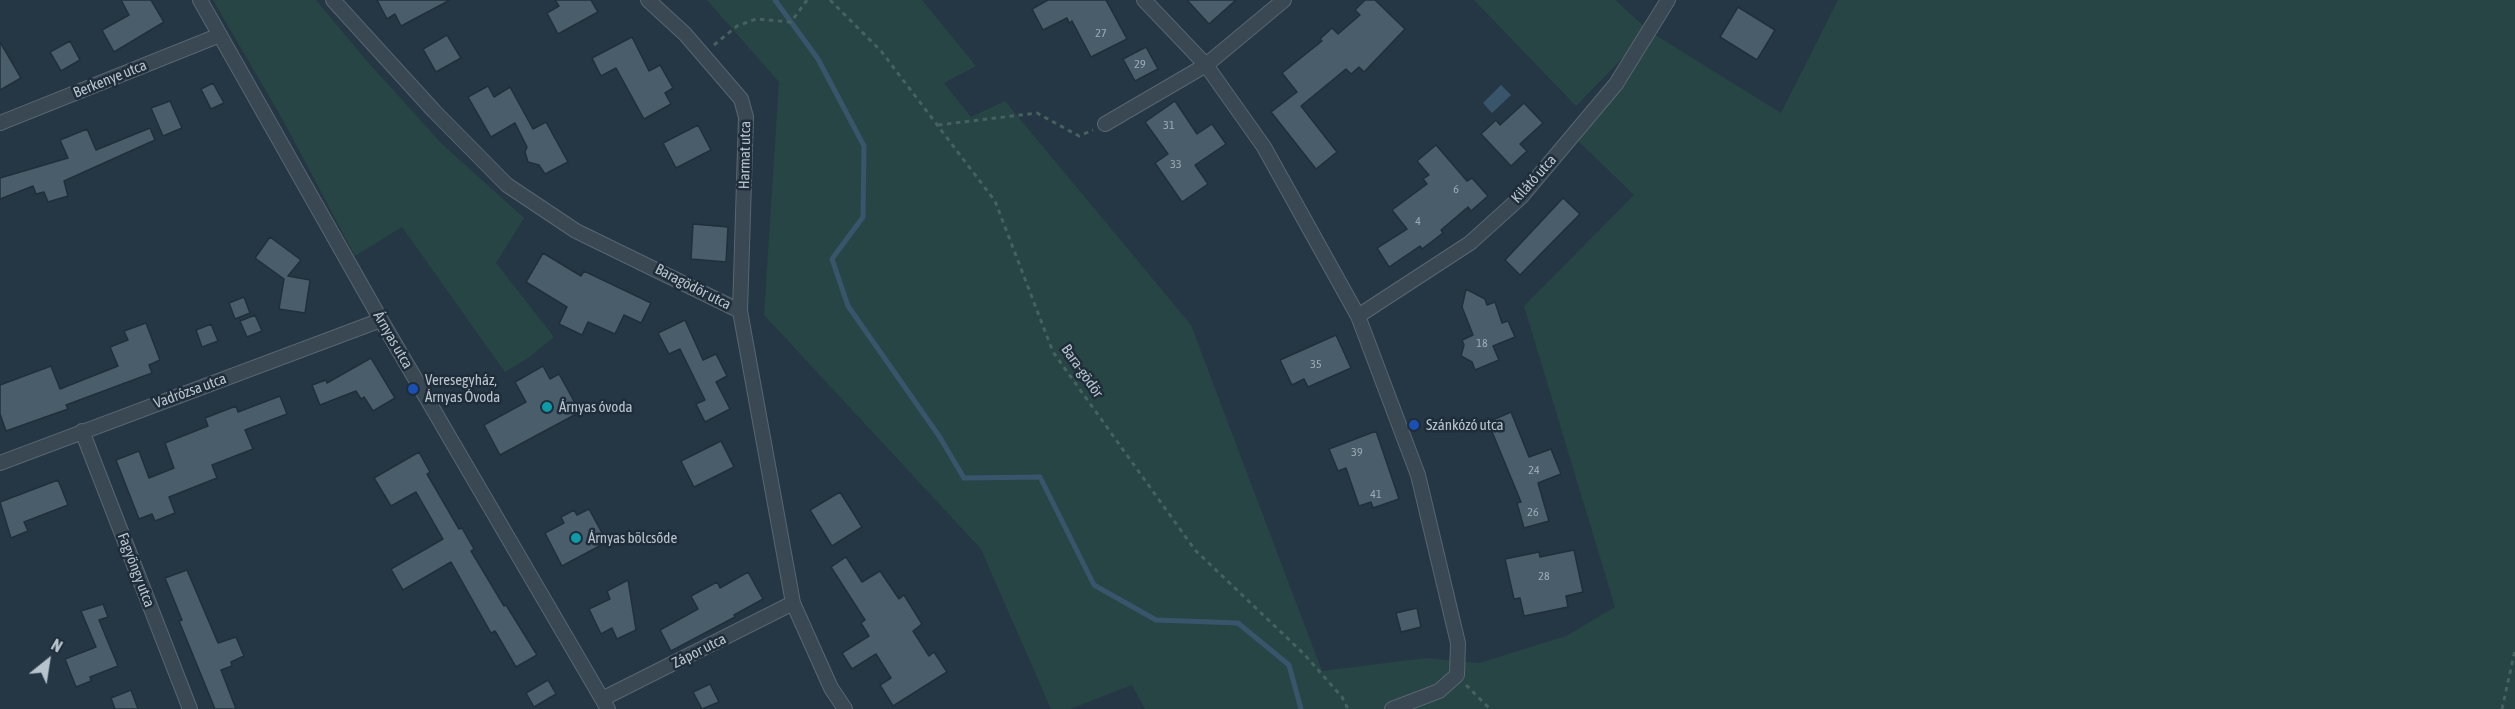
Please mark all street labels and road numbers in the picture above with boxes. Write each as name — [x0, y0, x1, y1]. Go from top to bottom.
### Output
street label: Berkenye utca — [71, 56, 149, 102]
street label: Harmat utca — [735, 121, 755, 189]
street label: Kilátó utca — [1508, 151, 1560, 207]
street label: Baragödör utca — [652, 260, 734, 314]
street label: Árnyas utca — [369, 308, 417, 372]
street label: Bara-gödör — [1057, 341, 1107, 401]
street label: Vadrózsa utca — [151, 370, 229, 412]
street label: Fagyöngy utca — [114, 530, 158, 610]
street label: Zápor utca — [669, 630, 729, 672]

